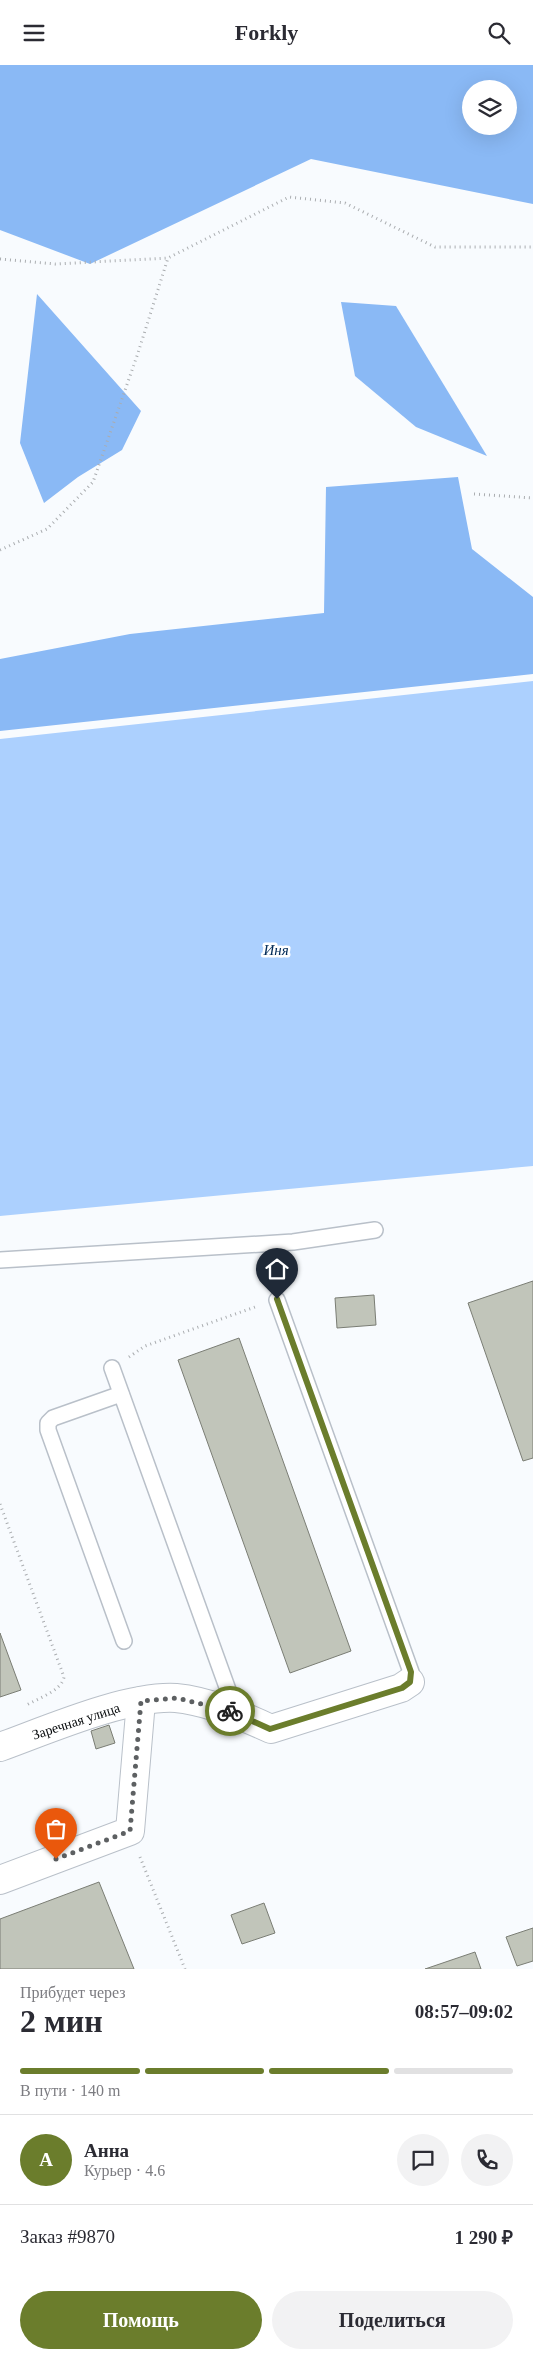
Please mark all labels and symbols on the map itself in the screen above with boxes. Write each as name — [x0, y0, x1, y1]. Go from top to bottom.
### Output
water label: Иня — [262, 942, 289, 958]
pin — [256, 1248, 298, 1299]
courier — [205, 1686, 255, 1736]
street label: Заречная улица — [30, 1700, 123, 1743]
pin — [35, 1808, 77, 1859]

